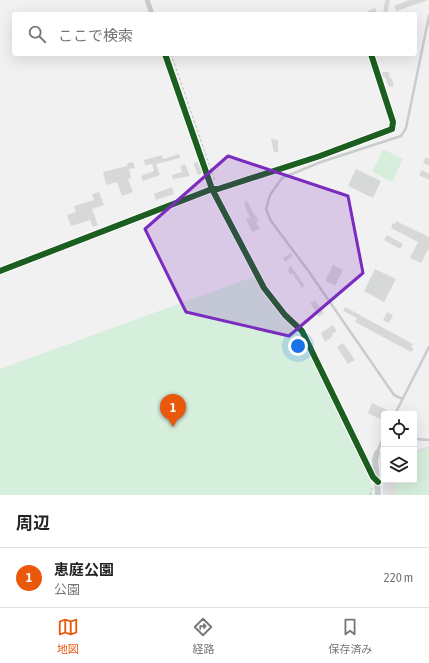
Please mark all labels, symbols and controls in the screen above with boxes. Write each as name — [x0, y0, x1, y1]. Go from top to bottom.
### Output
search box — [12, 12, 417, 56]
icon: search — [26, 23, 48, 45]
text: ここで検索 — [58, 27, 133, 44]
your location — [288, 336, 308, 356]
pin: 1 — [160, 394, 186, 427]
map controls — [381, 411, 417, 483]
button: locate — [381, 411, 417, 447]
button: layers — [381, 447, 417, 483]
text: 周辺 — [16, 513, 50, 533]
text: 恵庭公園 — [54, 561, 114, 578]
text: 1 — [26, 570, 32, 585]
text: 220 m — [384, 570, 413, 585]
text: 公園 — [54, 582, 80, 597]
tab: 地図 — [57, 616, 79, 656]
tab: 経路 — [192, 616, 214, 656]
tab: 保存済み — [328, 616, 372, 656]

